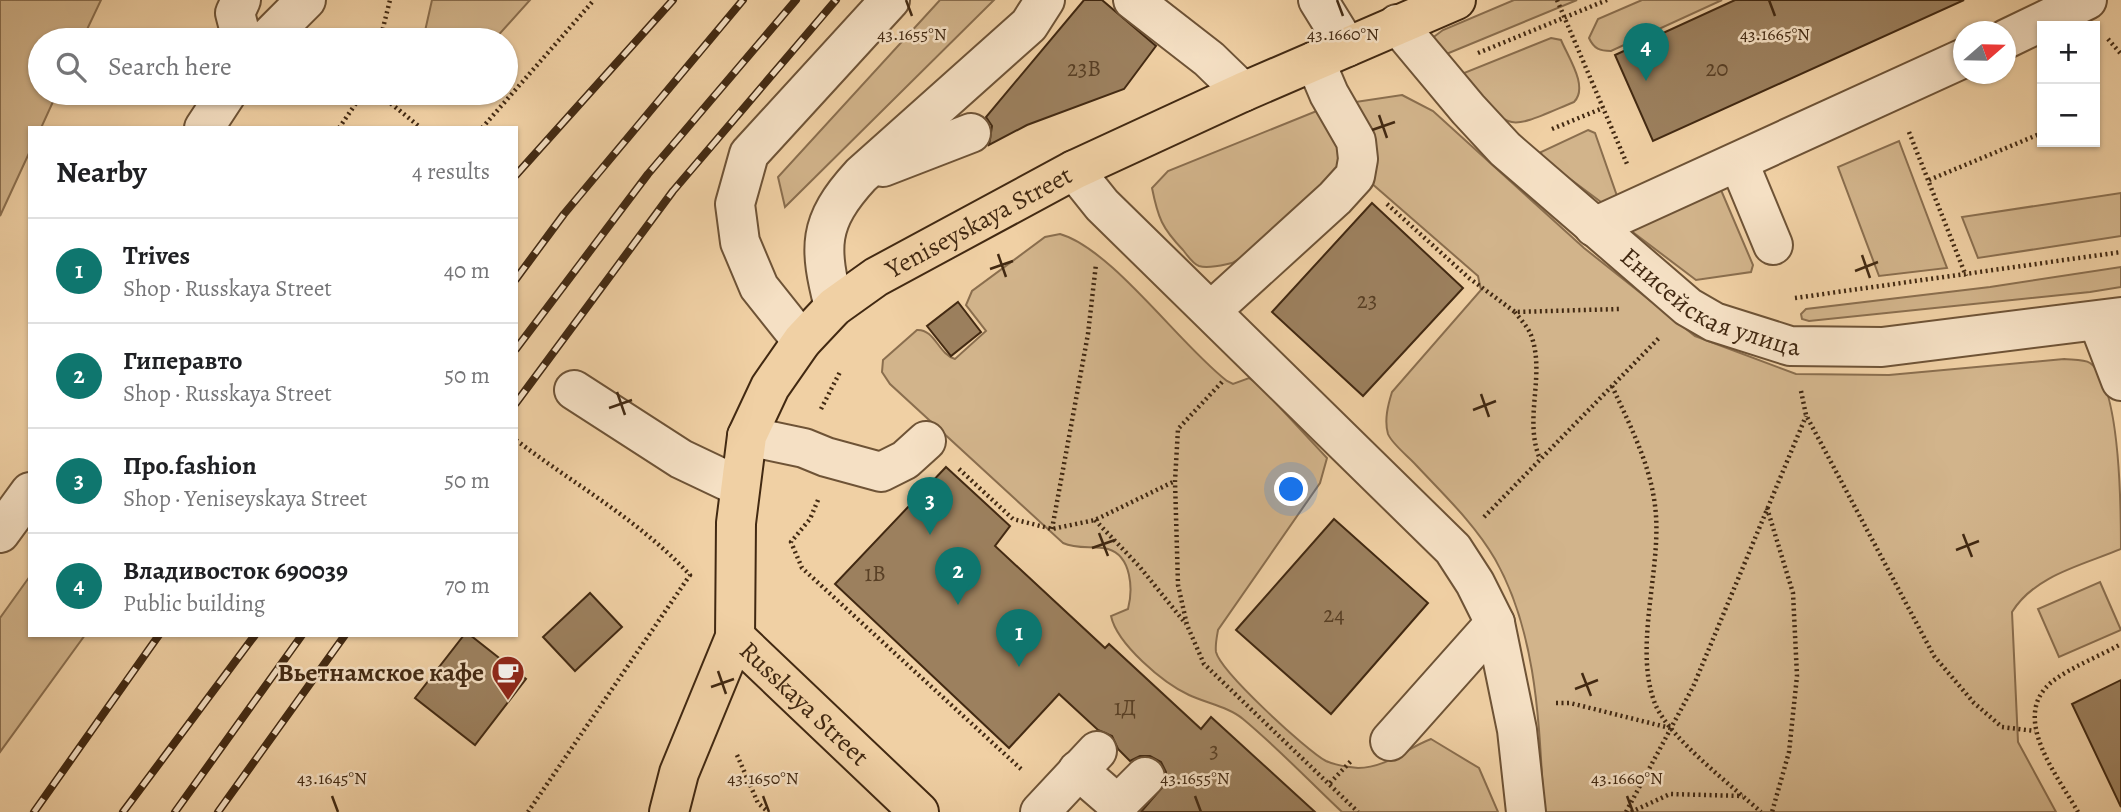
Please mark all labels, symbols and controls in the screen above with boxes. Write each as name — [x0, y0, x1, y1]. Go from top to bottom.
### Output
north arrow — [1953, 21, 2016, 84]
map controls — [2037, 21, 2100, 147]
button: + — [2037, 21, 2100, 84]
text: 43.1655°N — [877, 22, 947, 46]
text: 43.1660°N — [1307, 22, 1379, 46]
text: 43.1665°N — [1740, 22, 1810, 46]
pin: 4 — [1623, 23, 1669, 81]
search box — [28, 28, 518, 105]
icon: search — [52, 48, 90, 86]
text: Search here — [108, 49, 232, 84]
house number: 23В — [1067, 53, 1101, 84]
house number: 20 — [1705, 53, 1729, 84]
button: − — [2037, 84, 2100, 147]
text: Nearby — [56, 152, 147, 192]
text: 4 results — [412, 156, 490, 187]
street label: Yeniseyskaya Street — [879, 157, 1078, 287]
text: Trives — [123, 238, 190, 273]
street label: Енисейская улица — [1613, 239, 1800, 364]
text: 1 — [75, 255, 83, 286]
text: 40 m — [444, 255, 490, 286]
text: Shop · Russkaya Street — [123, 273, 332, 304]
house number: 23 — [1357, 285, 1377, 316]
text: Гиперавто — [123, 343, 242, 378]
text: 2 — [73, 360, 85, 391]
text: 50 m — [444, 360, 490, 391]
text: Shop · Russkaya Street — [123, 378, 332, 409]
text: Про.fashion — [123, 448, 257, 483]
text: 3 — [74, 465, 84, 496]
text: 50 m — [444, 465, 490, 496]
your location — [1274, 472, 1308, 506]
pin: 3 — [907, 477, 953, 535]
text: Shop · Yeniseyskaya Street — [123, 483, 367, 514]
pin: 2 — [935, 547, 981, 605]
text: Владивосток 690039 — [123, 553, 348, 588]
house number: 1В — [864, 558, 886, 589]
text: 4 — [74, 570, 84, 601]
text: 70 m — [444, 570, 490, 601]
text: Public building — [123, 588, 265, 619]
house number: 24 — [1323, 599, 1345, 630]
pin: 1 — [996, 609, 1042, 667]
street label: Russkaya Street — [732, 633, 877, 774]
cafe icon: Вьетнамское кафе — [489, 653, 527, 702]
place label: Вьетнамское кафе — [277, 655, 484, 690]
house number: 1Д — [1114, 692, 1136, 723]
house number: 3 — [1209, 735, 1219, 766]
text: 43.1645°N — [297, 766, 367, 790]
text: 43.1650°N — [727, 766, 799, 790]
text: 43.1655°N — [1160, 766, 1230, 790]
text: 43.1660°N — [1591, 766, 1663, 790]

